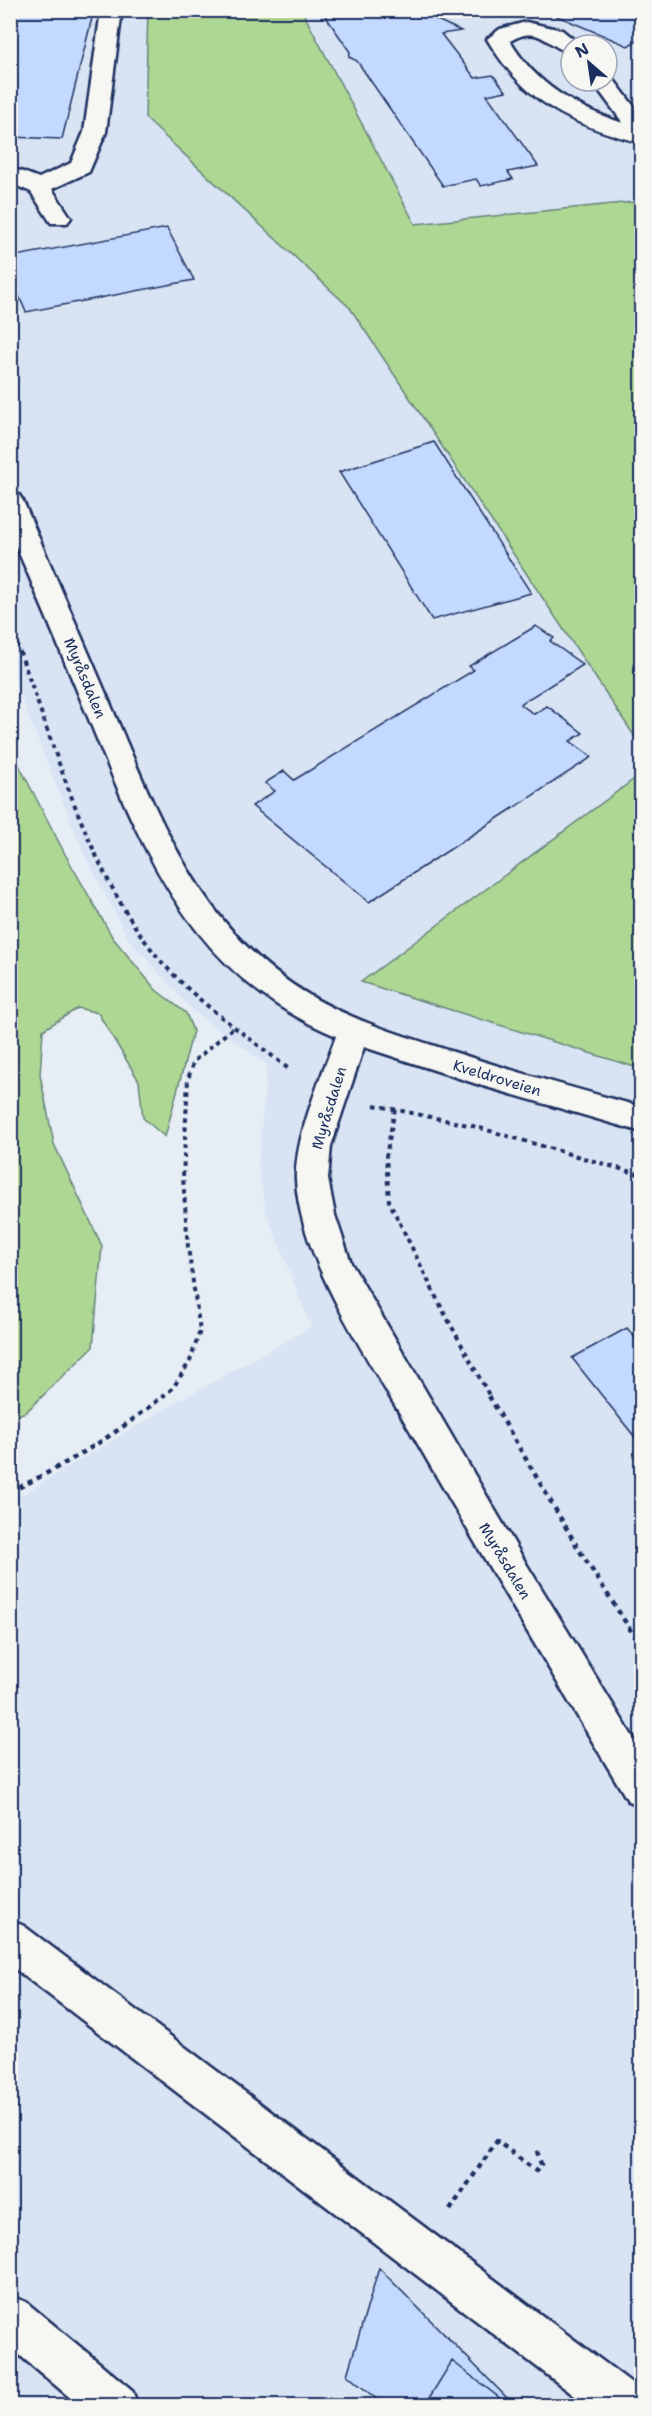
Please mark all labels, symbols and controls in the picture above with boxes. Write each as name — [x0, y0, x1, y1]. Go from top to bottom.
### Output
north arrow — [559, 33, 619, 93]
text: N — [571, 38, 593, 63]
street label: Myråsdalen — [59, 635, 111, 721]
street label: Kveldroveien — [450, 1055, 544, 1101]
street label: Myråsdalen — [307, 1064, 351, 1152]
street label: Myråsdalen — [474, 1519, 536, 1603]

